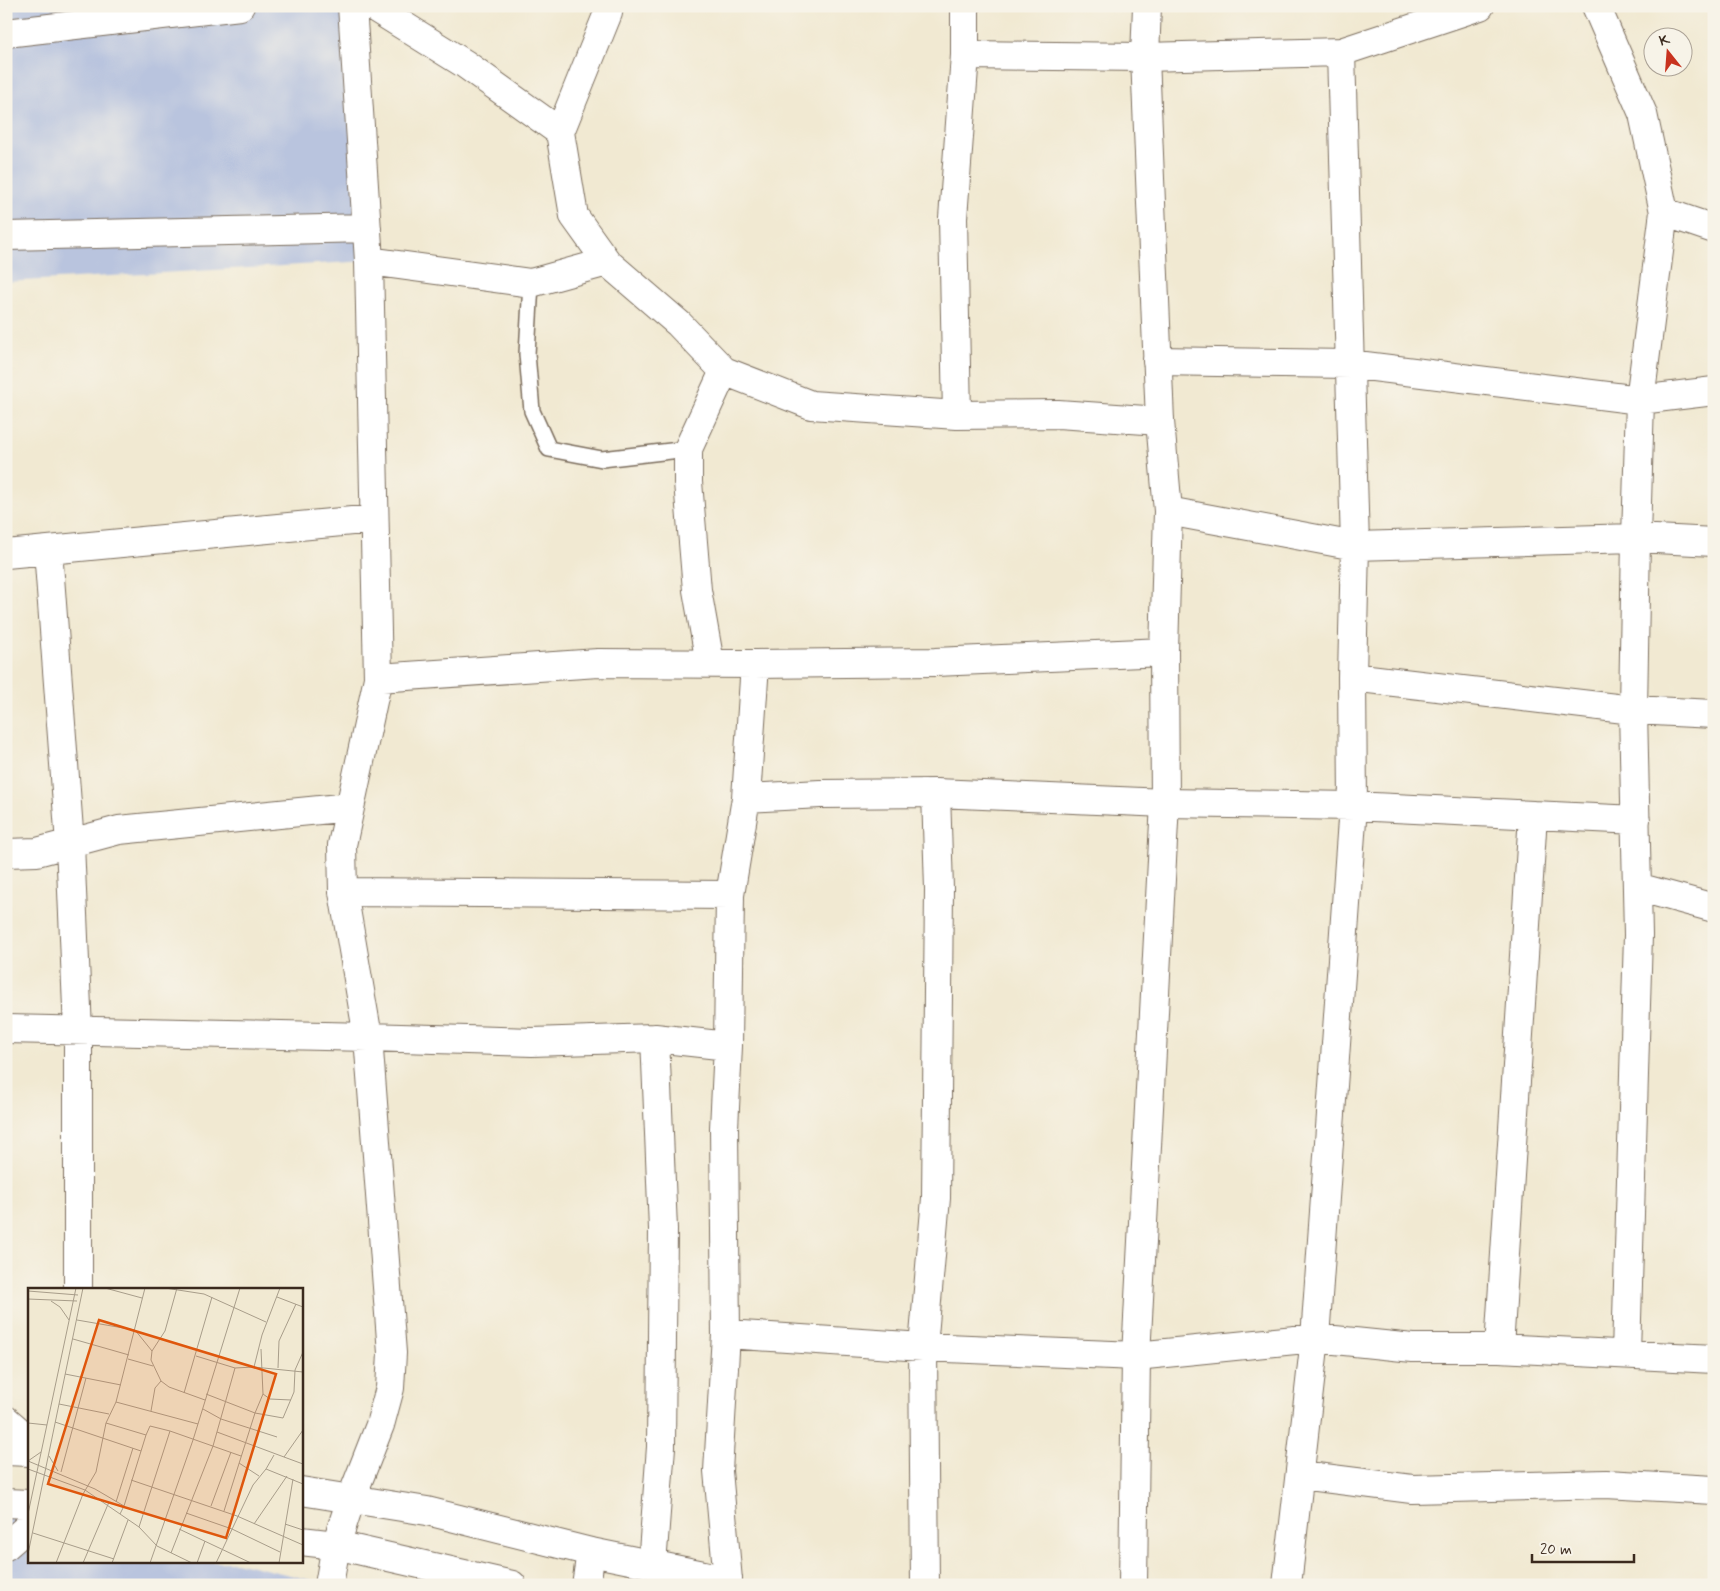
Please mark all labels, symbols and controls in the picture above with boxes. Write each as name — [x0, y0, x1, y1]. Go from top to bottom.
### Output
north arrow — [1642, 28, 1692, 78]
text: K — [1657, 30, 1673, 51]
inset map — [28, 1288, 302, 1564]
scale bar — [1532, 1531, 1635, 1563]
text: 20 m — [1540, 1540, 1572, 1560]

